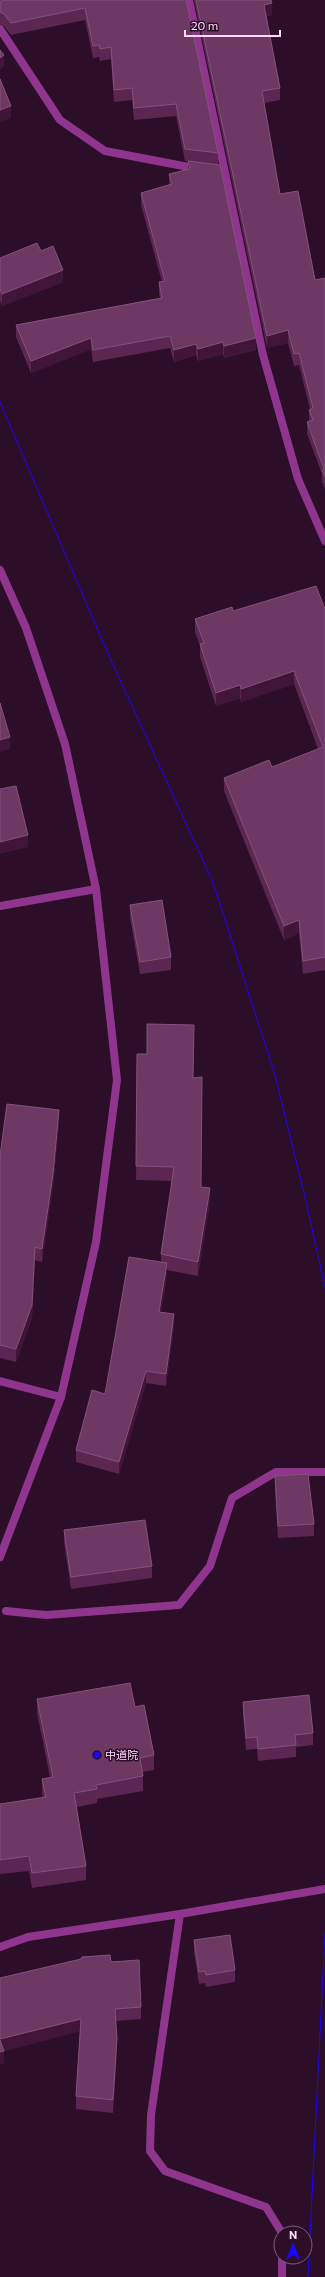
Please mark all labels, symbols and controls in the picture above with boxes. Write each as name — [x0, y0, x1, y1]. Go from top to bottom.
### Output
scale bar — [185, 12, 280, 38]
text: 20 m — [191, 18, 218, 32]
place label: 中道院 — [105, 1748, 138, 1761]
marker: 中道院 — [92, 1750, 102, 1760]
north arrow — [273, 2225, 313, 2265]
text: N — [289, 2228, 297, 2241]

